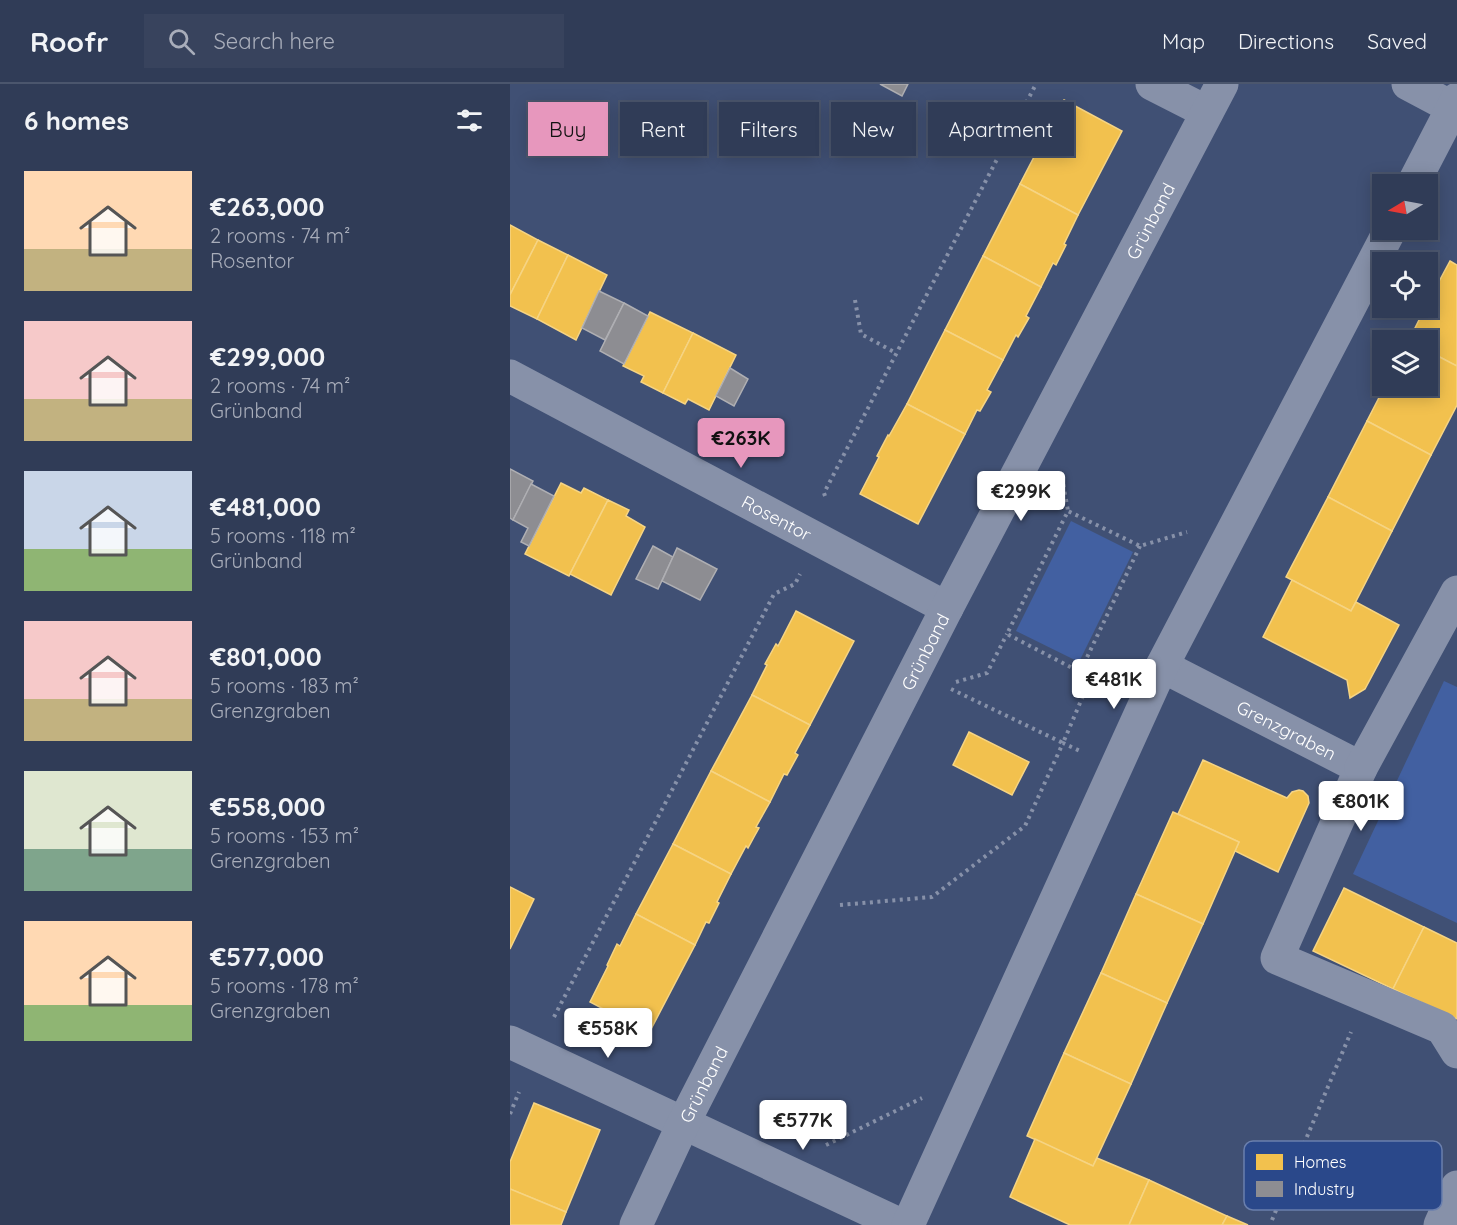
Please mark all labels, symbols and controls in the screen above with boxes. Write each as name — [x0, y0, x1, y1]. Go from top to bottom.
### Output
search box — [144, 14, 564, 68]
text: Roofr — [30, 24, 108, 59]
icon: search — [165, 25, 198, 58]
text: Search here — [213, 27, 335, 55]
text: Map — [1162, 28, 1205, 54]
text: Directions — [1238, 28, 1334, 54]
text: Saved — [1367, 28, 1427, 54]
chip: Buy — [528, 102, 608, 156]
chip: Rent — [620, 102, 707, 156]
chip: Filters — [719, 102, 819, 156]
chip: New — [831, 102, 916, 156]
chip: Apartment — [928, 102, 1074, 156]
text: 6 homes — [24, 104, 129, 137]
icon: filters — [453, 104, 486, 137]
north arrow — [1372, 174, 1438, 240]
map controls — [1372, 174, 1438, 396]
street label: Grünband — [1121, 179, 1180, 263]
text: €263,000 — [210, 190, 324, 223]
icon: home — [72, 195, 144, 267]
text: 2 rooms · 74 m² — [210, 223, 350, 248]
text: Rosentor — [210, 248, 294, 273]
button: locate — [1372, 252, 1438, 318]
button: layers — [1372, 330, 1438, 396]
text: €299,000 — [210, 340, 325, 373]
icon: home — [72, 345, 144, 417]
text: 2 rooms · 74 m² — [210, 373, 350, 398]
text: Grünband — [210, 398, 302, 423]
pin: €263K — [699, 418, 783, 469]
text: €263K — [712, 425, 770, 450]
pin: €299K — [979, 471, 1063, 522]
text: €299K — [991, 478, 1051, 503]
text: €481,000 — [210, 490, 321, 523]
street label: Rosentor — [738, 490, 816, 546]
icon: home — [72, 495, 144, 567]
text: 5 rooms · 118 m² — [210, 523, 356, 548]
text: Grünband — [210, 548, 302, 573]
street label: Grünband — [895, 609, 954, 694]
text: €801,000 — [210, 640, 322, 673]
icon: home — [72, 645, 144, 717]
pin: €481K — [1072, 659, 1156, 710]
text: €481K — [1086, 666, 1142, 691]
text: 5 rooms · 183 m² — [210, 673, 359, 698]
street label: Grenzgraben — [1233, 695, 1340, 765]
text: Grenzgraben — [210, 698, 331, 723]
pin: €801K — [1319, 781, 1403, 832]
text: €801K — [1333, 788, 1389, 813]
text: €558,000 — [210, 790, 326, 823]
icon: home — [72, 795, 144, 867]
text: 5 rooms · 153 m² — [210, 823, 359, 848]
text: Grenzgraben — [210, 848, 331, 873]
text: €577,000 — [210, 940, 324, 973]
icon: home — [72, 945, 144, 1017]
text: 5 rooms · 178 m² — [210, 973, 359, 998]
text: Grenzgraben — [210, 998, 331, 1023]
pin: €558K — [566, 1008, 650, 1059]
text: €558K — [578, 1015, 638, 1040]
street label: Grünband — [674, 1042, 733, 1127]
pin: €577K — [761, 1100, 845, 1151]
text: €577K — [773, 1107, 833, 1132]
legend — [1244, 1141, 1442, 1210]
text: Homes — [1294, 1152, 1346, 1172]
text: Industry — [1294, 1179, 1354, 1199]

